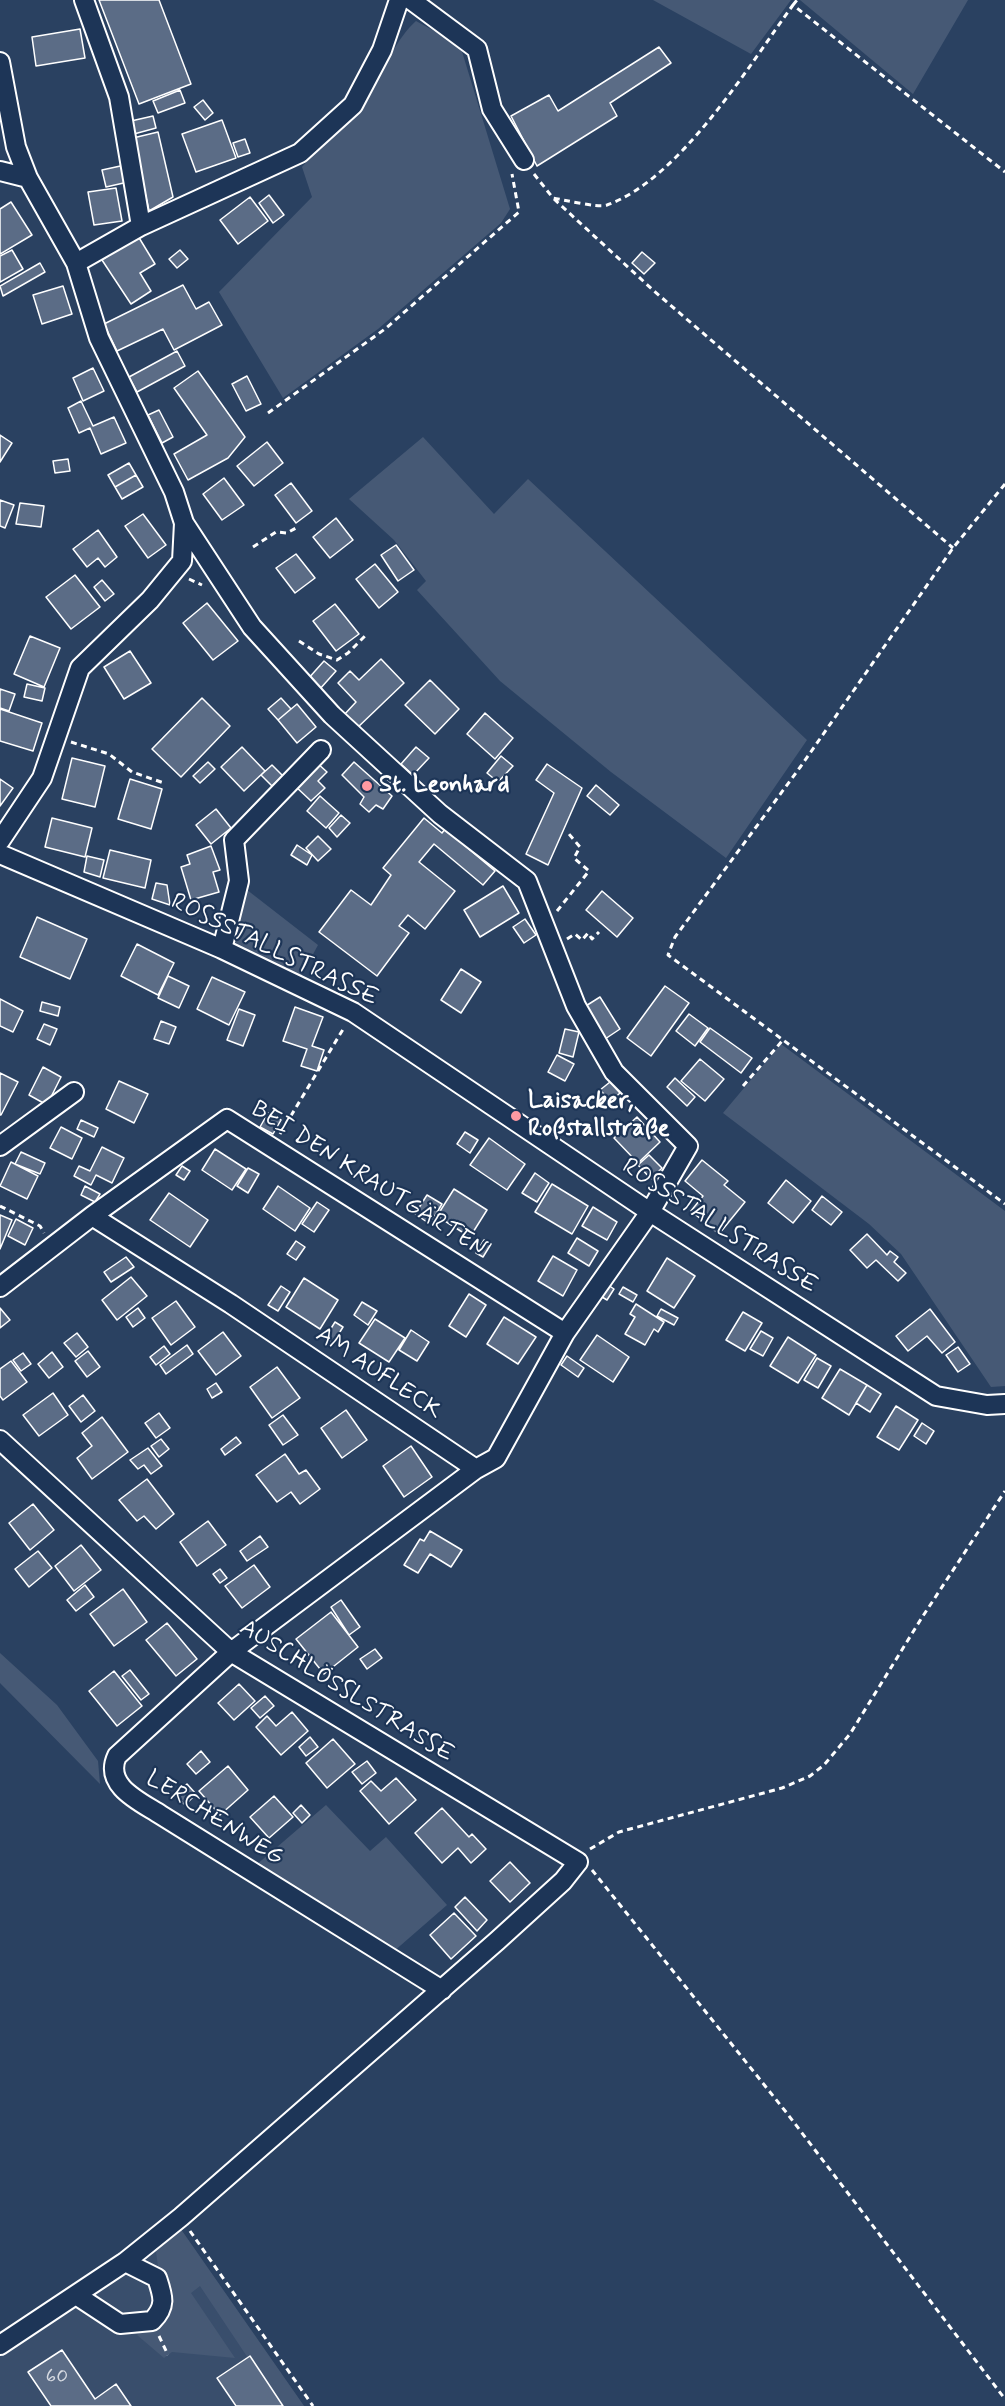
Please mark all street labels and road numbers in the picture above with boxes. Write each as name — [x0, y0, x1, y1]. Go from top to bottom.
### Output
street label: ROSSSTALLSTRASSE — [166, 888, 382, 1014]
street label: BEI DEN KRAUTGÄRTEN — [245, 1096, 491, 1264]
street label: ROSSSTALLSTRASSE — [616, 1153, 822, 1301]
street label: AM AUFLECK — [310, 1321, 446, 1427]
street label: AUSCHLÖSSLSTRASSE — [234, 1614, 458, 1770]
street label: LERCHENWEG — [140, 1765, 288, 1873]

